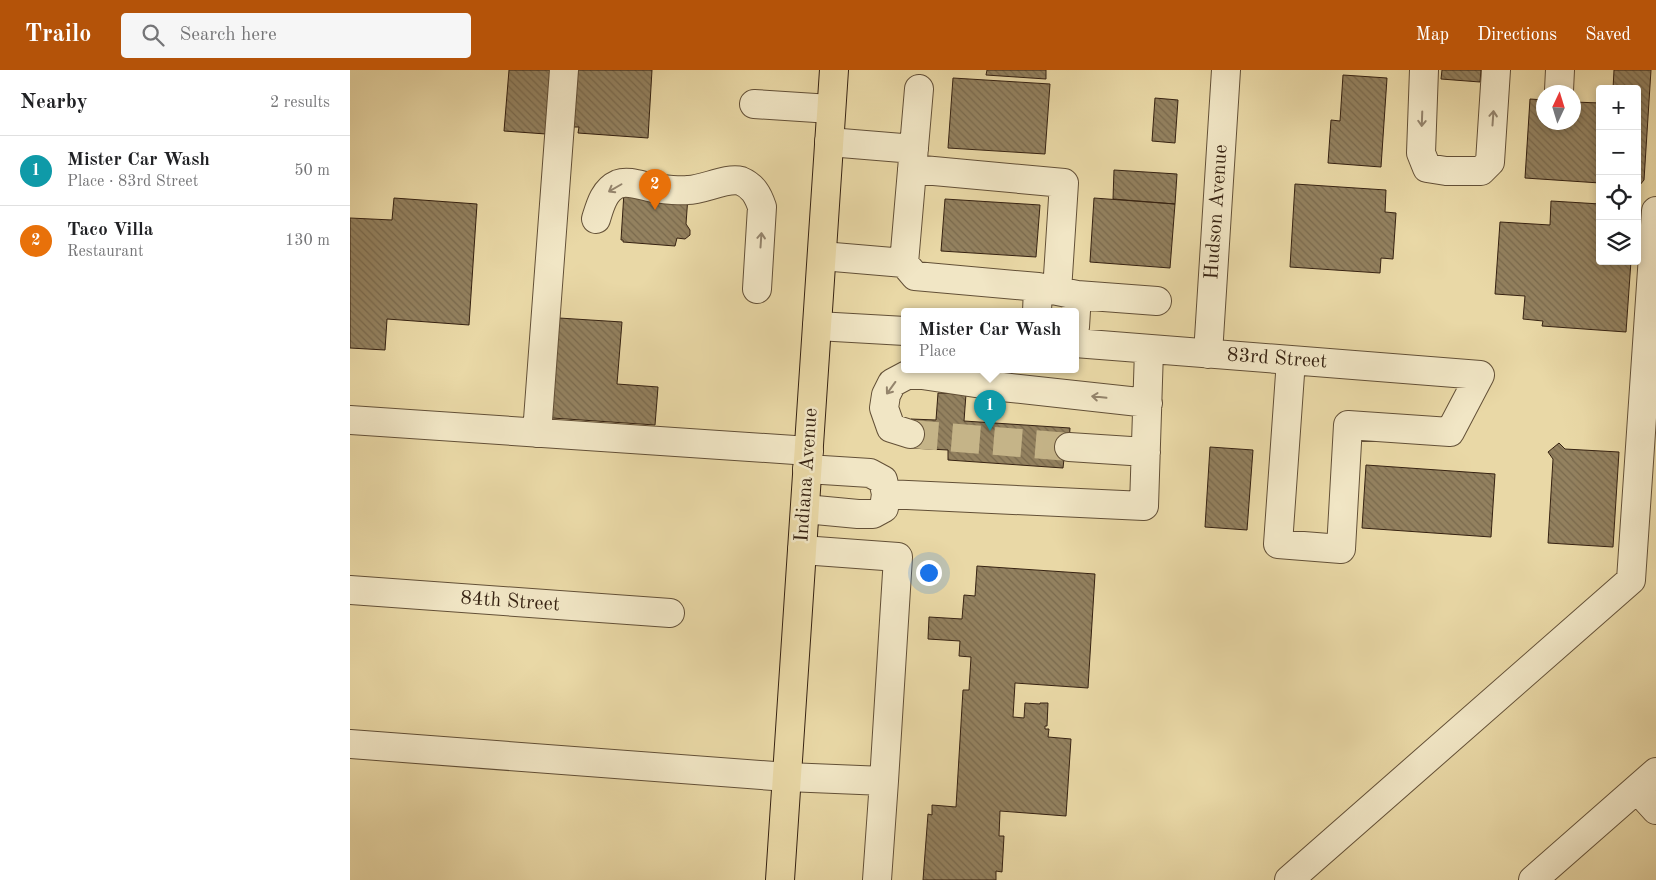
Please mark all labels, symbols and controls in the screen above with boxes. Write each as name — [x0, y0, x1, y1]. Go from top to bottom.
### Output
search box — [121, 13, 471, 58]
icon: search — [139, 21, 167, 49]
text: Trailo — [25, 23, 91, 47]
text: Search here — [179, 26, 277, 45]
text: Map — [1416, 26, 1449, 44]
text: Directions — [1477, 26, 1557, 44]
text: Saved — [1585, 26, 1631, 44]
north arrow — [1536, 85, 1581, 130]
map controls — [1596, 85, 1641, 265]
button: + — [1596, 85, 1641, 130]
text: Nearby — [20, 92, 88, 113]
text: 2 results — [270, 95, 330, 111]
one-way arrow — [1417, 110, 1427, 126]
one-way arrow — [1489, 110, 1498, 126]
button: − — [1596, 130, 1641, 175]
street label: Hudson Avenue — [1202, 144, 1232, 280]
text: Mister Car Wash — [67, 151, 210, 170]
text: 1 — [31, 163, 41, 179]
text: 50 m — [294, 163, 330, 179]
pin: 2 — [639, 169, 671, 210]
text: Place · 83rd Street — [67, 174, 198, 190]
button: locate — [1596, 175, 1641, 220]
one-way arrow — [609, 183, 623, 193]
button: layers — [1596, 220, 1641, 265]
text: Taco Villa — [67, 221, 154, 240]
text: 2 — [31, 233, 41, 249]
text: 130 m — [285, 233, 330, 249]
one-way arrow — [756, 233, 765, 249]
text: Restaurant — [67, 244, 144, 260]
popup — [901, 308, 1079, 373]
text: Mister Car Wash — [919, 321, 1062, 340]
text: Place — [919, 344, 956, 360]
street label: 83rd Street — [1226, 346, 1328, 372]
one-way arrow — [886, 381, 896, 395]
pin: 1 — [974, 390, 1006, 431]
one-way arrow — [1092, 392, 1108, 402]
street label: Indiana Avenue — [792, 407, 822, 543]
your location — [916, 560, 942, 586]
street label: 84th Street — [460, 589, 560, 615]

